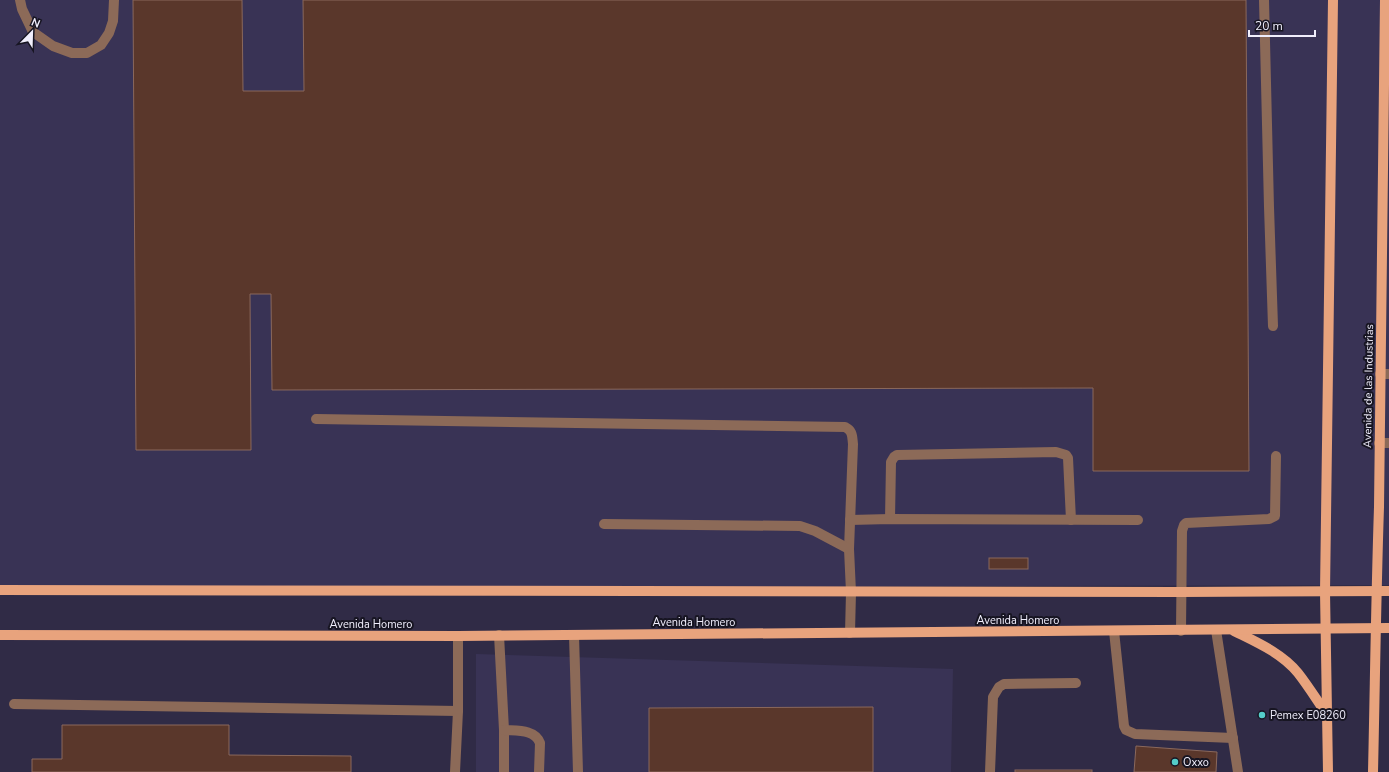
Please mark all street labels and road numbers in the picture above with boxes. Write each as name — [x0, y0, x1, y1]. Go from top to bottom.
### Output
street label: Avenida de las Industrias — [1360, 324, 1377, 448]
street label: Avenida Homero — [977, 613, 1059, 628]
street label: Avenida Homero — [653, 615, 735, 630]
street label: Avenida Homero — [330, 617, 412, 632]

